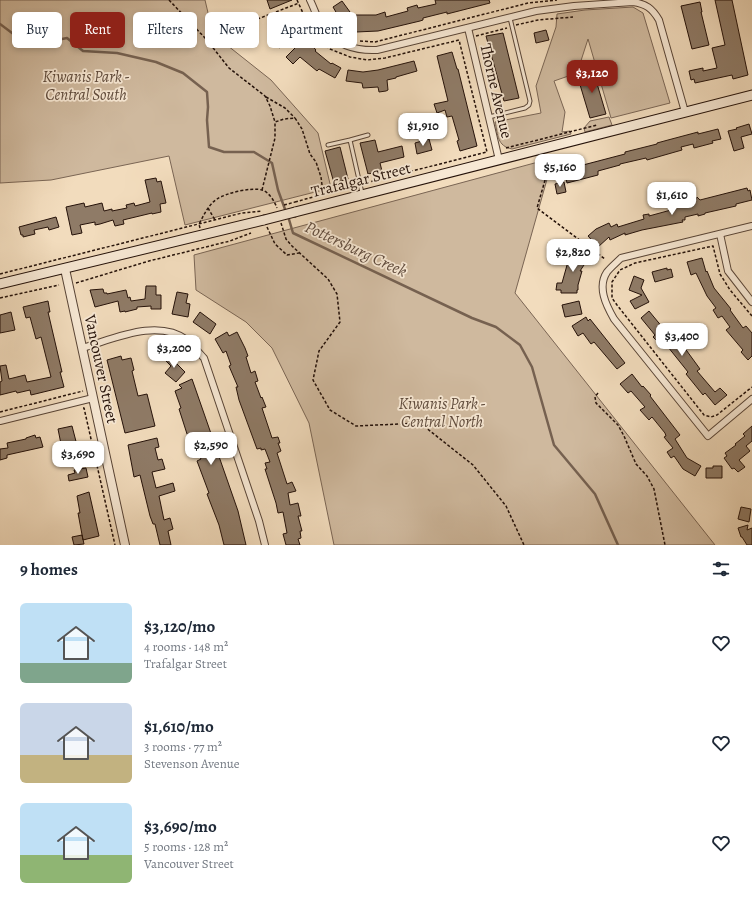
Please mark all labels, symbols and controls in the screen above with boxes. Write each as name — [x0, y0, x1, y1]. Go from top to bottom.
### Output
chip: Buy — [12, 12, 62, 48]
chip: Rent — [70, 12, 125, 48]
chip: Filters — [133, 12, 197, 48]
chip: New — [205, 12, 259, 48]
chip: Apartment — [267, 12, 357, 48]
street label: Thorne Avenue — [474, 41, 518, 141]
pin: $3,120 — [559, 60, 625, 94]
text: $3,120 — [576, 64, 608, 81]
park label: Kiwanis Park - Central South — [43, 66, 130, 106]
pin: $1,910 — [390, 113, 456, 147]
text: $1,910 — [407, 117, 439, 134]
pin: $5,160 — [527, 154, 593, 188]
street label: Trafalgar Street — [309, 157, 413, 203]
text: $5,160 — [544, 158, 576, 175]
pin: $1,610 — [639, 182, 705, 216]
text: $1,610 — [656, 186, 688, 203]
water label: Pottersburg Creek — [301, 215, 411, 283]
pin: $2,820 — [540, 239, 606, 273]
text: $2,820 — [556, 243, 590, 260]
street label: Vancouver Street — [79, 312, 123, 425]
pin: $3,400 — [649, 323, 715, 357]
text: $3,400 — [665, 327, 699, 344]
pin: $3,200 — [141, 335, 207, 369]
text: $3,200 — [157, 339, 191, 356]
park label: Kiwanis Park - Central North — [399, 393, 486, 433]
pin: $2,590 — [178, 432, 244, 466]
text: $2,590 — [194, 436, 228, 453]
pin: $3,690 — [45, 441, 111, 475]
text: $3,690 — [61, 445, 95, 462]
text: 9 homes — [20, 558, 78, 581]
icon: filters — [710, 558, 732, 580]
text: $3,120/mo — [144, 615, 215, 638]
icon: home — [52, 619, 100, 667]
icon: heart — [710, 632, 732, 654]
text: 4 rooms · 148 m² — [144, 638, 228, 655]
text: Trafalgar Street — [144, 655, 227, 672]
text: $1,610/mo — [144, 715, 214, 738]
icon: home — [52, 719, 100, 767]
icon: heart — [710, 732, 732, 754]
text: 3 rooms · 77 m² — [144, 738, 222, 755]
text: Stevenson Avenue — [144, 755, 240, 772]
text: $3,690/mo — [144, 815, 217, 838]
icon: home — [52, 819, 100, 867]
icon: heart — [710, 832, 732, 854]
text: 5 rooms · 128 m² — [144, 838, 228, 855]
text: Vancouver Street — [144, 855, 234, 872]

